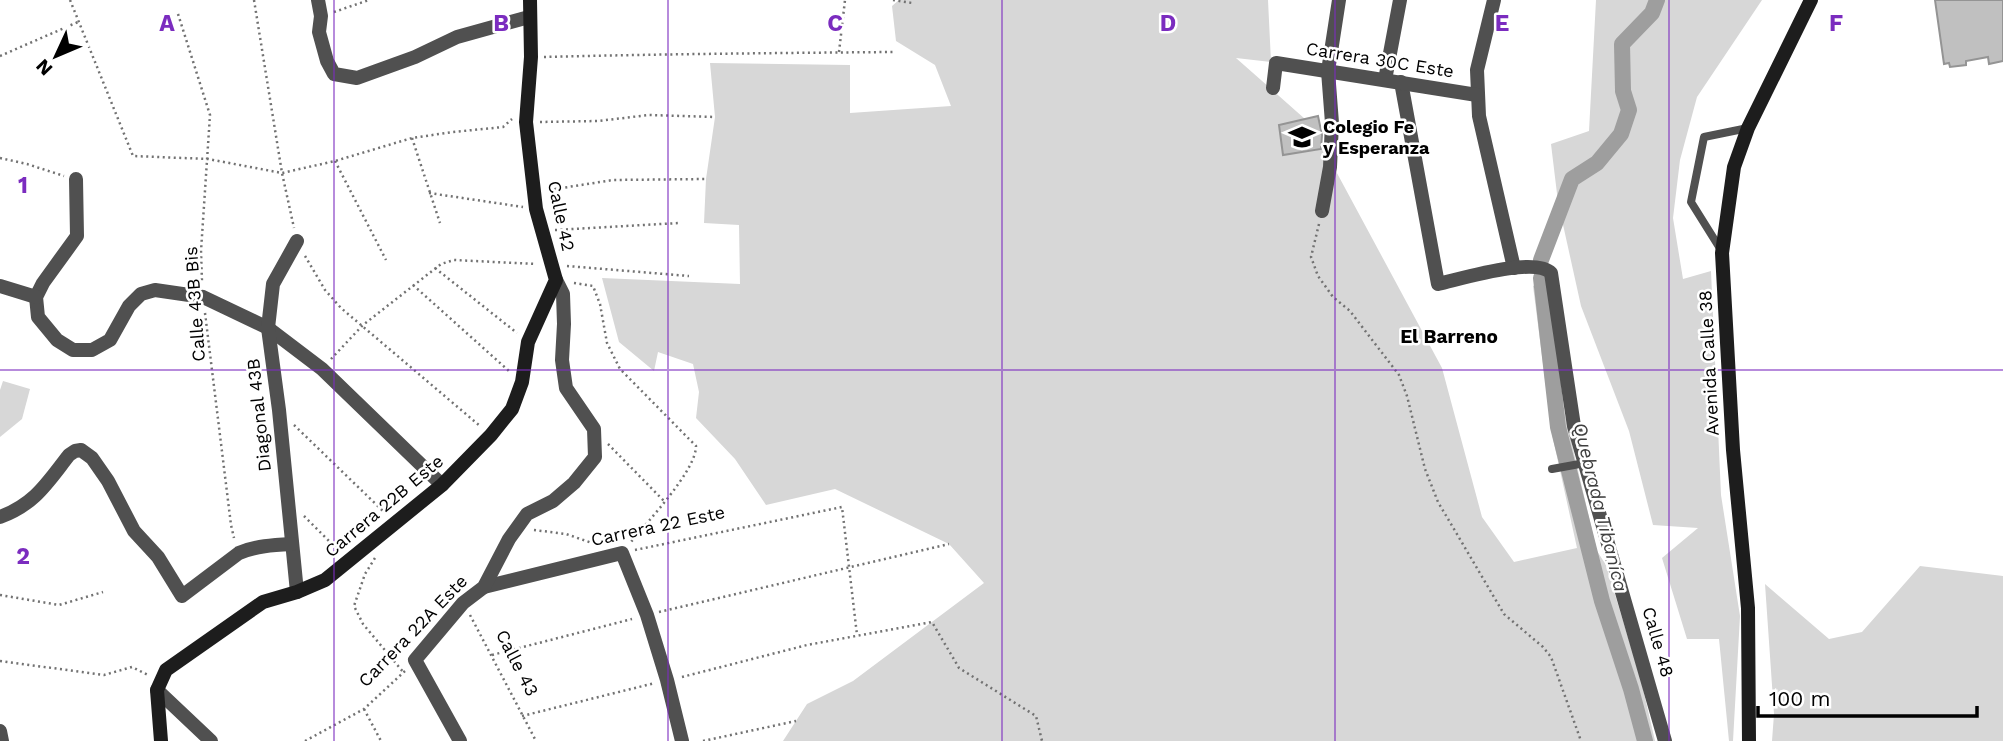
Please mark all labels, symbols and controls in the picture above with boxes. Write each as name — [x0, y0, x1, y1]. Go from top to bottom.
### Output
text: A — [159, 10, 175, 37]
text: B — [493, 10, 509, 37]
text: C — [827, 10, 843, 37]
text: D — [1160, 10, 1176, 37]
text: E — [1495, 10, 1509, 37]
text: F — [1829, 10, 1843, 37]
north arrow — [21, 21, 91, 91]
street label: Carrera 30C Este — [1305, 37, 1456, 82]
text: N — [31, 54, 57, 81]
place label: Colegio Fe y Esperanza — [1322, 116, 1430, 158]
school or university icon: Colegio Fe y Esperanza — [1287, 122, 1317, 152]
text: 1 — [18, 172, 28, 199]
street label: Calle 42 — [544, 179, 579, 253]
street label: Calle 43B Bis — [180, 246, 209, 362]
street label: Avenida Calle 38 — [1694, 290, 1723, 436]
district label: El Barreno — [1400, 325, 1498, 348]
street label: Diagonal 43B — [242, 357, 275, 473]
water label: Quebrada Tibaníca — [1568, 420, 1633, 594]
street label: Carrera 22B Este — [320, 450, 447, 561]
street label: Carrera 22 Este — [589, 501, 727, 550]
text: 2 — [16, 543, 30, 570]
street label: Carrera 22A Este — [354, 570, 471, 691]
street label: Calle 48 — [1638, 604, 1679, 679]
street label: Calle 43 — [492, 626, 543, 699]
scale bar — [1758, 674, 1977, 718]
text: 100 m — [1769, 686, 1831, 711]

